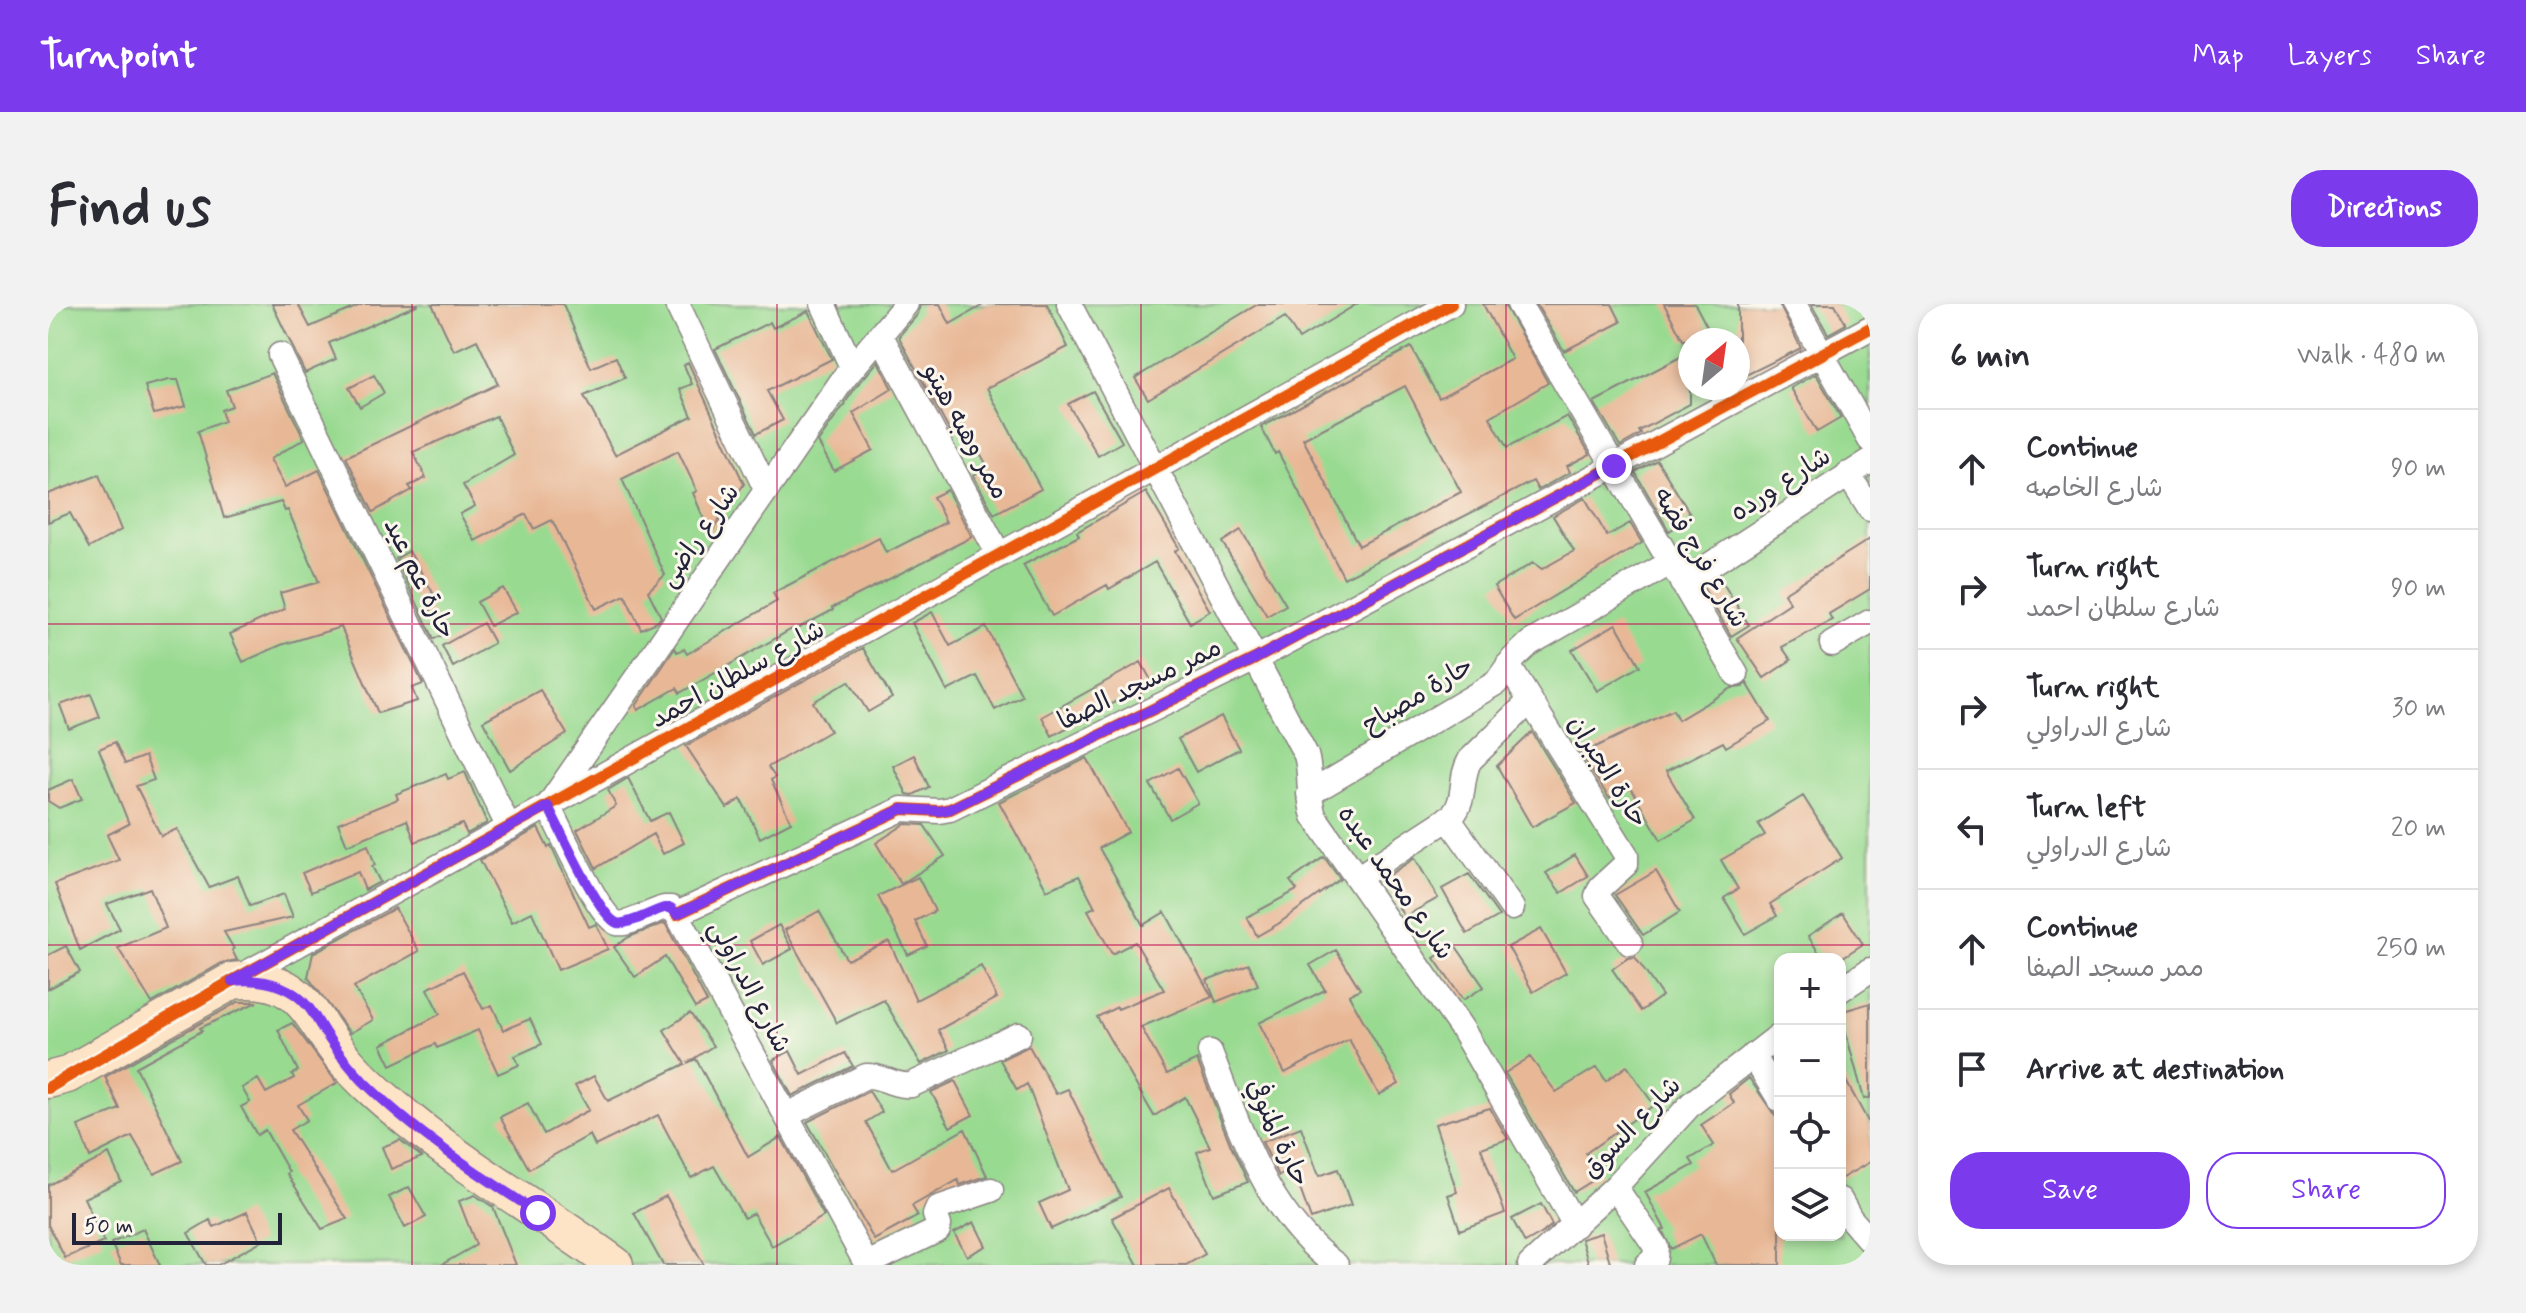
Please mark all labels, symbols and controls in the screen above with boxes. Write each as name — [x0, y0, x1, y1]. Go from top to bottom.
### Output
text: Turnpoint — [40, 32, 198, 81]
text: Map — [2193, 38, 2244, 75]
text: Layers — [2288, 38, 2372, 75]
text: Share — [2416, 38, 2486, 75]
button: Directions — [2291, 170, 2478, 247]
text: Find us — [48, 172, 211, 245]
north arrow — [1678, 328, 1750, 400]
text: 6 min — [1950, 334, 2030, 379]
text: Walk · 480 m — [2297, 339, 2446, 373]
street label: ممر وهبه هيتو — [913, 356, 1016, 506]
text: Continue — [2026, 428, 2138, 467]
street label: شارع ورده — [1724, 440, 1838, 530]
icon: ahead — [1950, 447, 1994, 491]
route end — [1596, 448, 1632, 484]
text: 90 m — [2391, 452, 2446, 486]
text: شارع الخاصه — [2026, 472, 2163, 506]
street label: شارع راضى — [652, 477, 748, 595]
street label: شارع فرج فضه — [1645, 482, 1755, 634]
street label: حارة عم عيد — [374, 513, 463, 646]
text: Turn right — [2026, 548, 2159, 587]
icon: right — [1950, 567, 1994, 611]
text: 90 m — [2391, 572, 2446, 606]
text: شارع سلطان احمد — [2026, 592, 2220, 626]
street label: شارع سلطان احمد — [645, 613, 831, 737]
street label: ممر مسجد الصفا — [1053, 631, 1227, 739]
street label: حارة مصباح — [1356, 649, 1480, 743]
text: Turn right — [2026, 668, 2159, 707]
icon: right — [1950, 687, 1994, 731]
text: 30 m — [2392, 692, 2446, 726]
street label: حارة الجبران — [1559, 709, 1655, 835]
text: شارع الدراولي — [2026, 712, 2172, 746]
text: Turn left — [2026, 788, 2146, 827]
street label: شارع محمد عبده — [1329, 799, 1461, 967]
icon: left — [1950, 807, 1994, 851]
text: 20 m — [2391, 812, 2446, 846]
text: شارع الدراولي — [2026, 832, 2172, 866]
text: Continue — [2026, 908, 2138, 947]
street label: شارع الدراولي — [696, 915, 798, 1061]
icon: ahead — [1950, 927, 1994, 971]
text: 250 m — [2376, 932, 2446, 966]
text: ممر مسجد الصفا — [2026, 952, 2204, 986]
map controls — [1774, 953, 1846, 1241]
button: + — [1774, 953, 1846, 1025]
button: − — [1774, 1025, 1846, 1097]
icon: arrive — [1950, 1047, 1994, 1091]
text: Arrive at destination — [2026, 1050, 2284, 1089]
street label: شارع السوق — [1575, 1070, 1689, 1186]
street label: حارة المنوفي — [1237, 1073, 1318, 1192]
button: locate — [1774, 1097, 1846, 1169]
button: Save — [1950, 1152, 2190, 1229]
button: Share — [2206, 1152, 2446, 1229]
button: layers — [1774, 1169, 1846, 1241]
route start — [520, 1195, 556, 1231]
scale bar — [72, 1209, 282, 1245]
text: 50 m — [84, 1213, 133, 1241]

